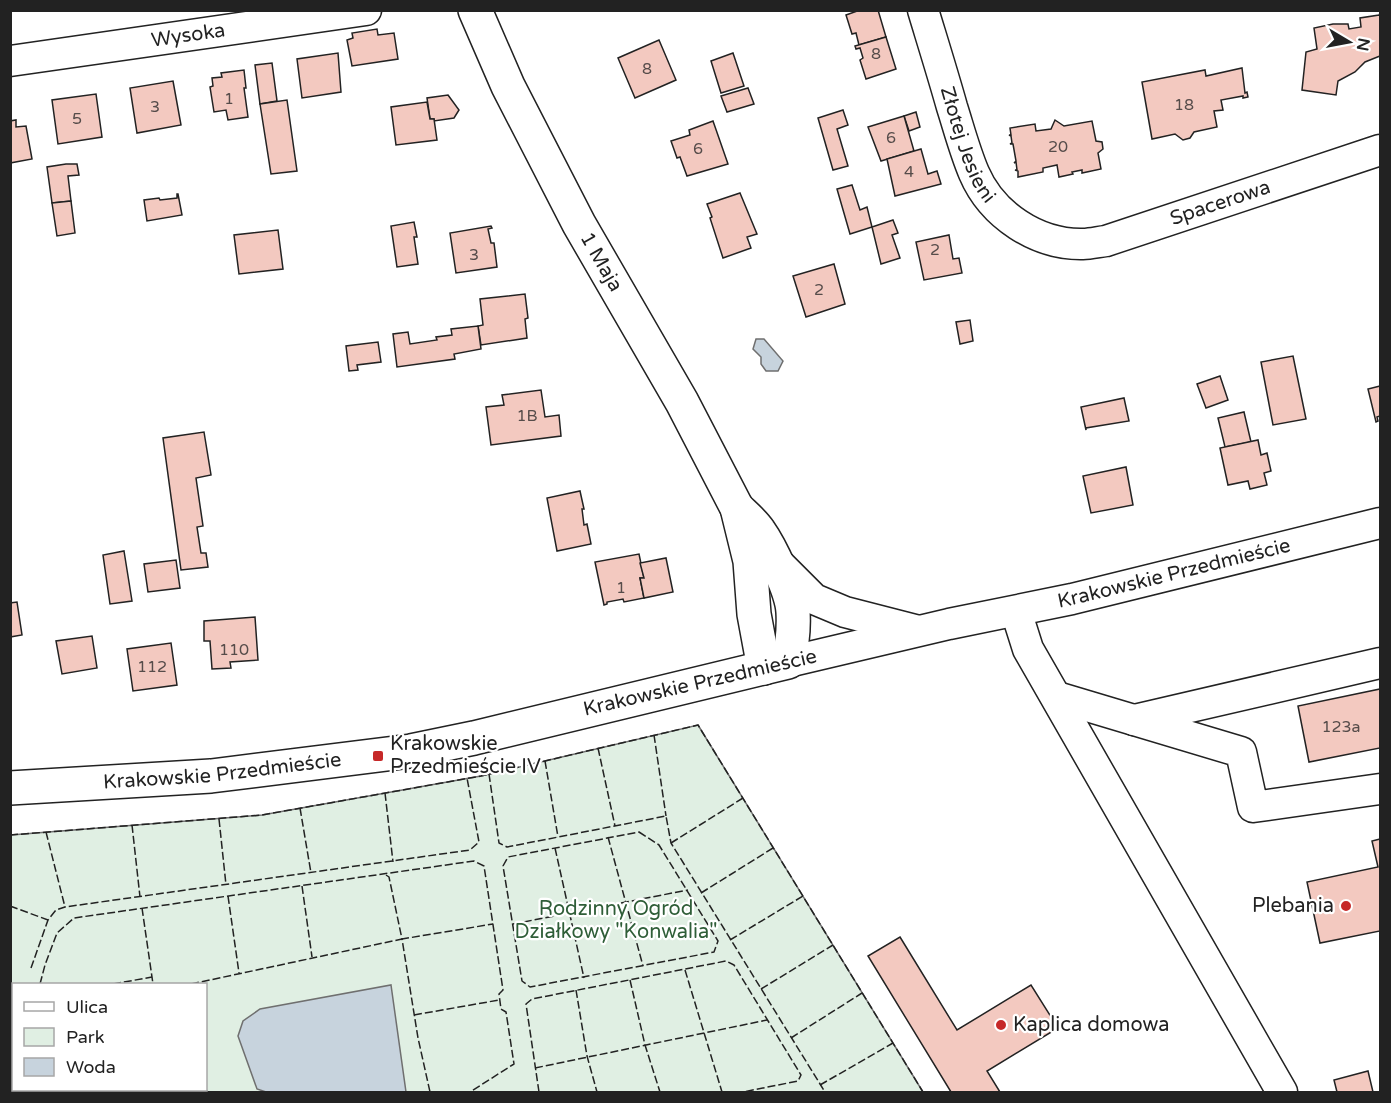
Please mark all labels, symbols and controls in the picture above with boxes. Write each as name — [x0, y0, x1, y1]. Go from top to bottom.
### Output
north arrow — [1319, 12, 1379, 72]
street label: Wysoka — [150, 18, 227, 53]
text: N — [1352, 36, 1374, 52]
house number: 8 — [871, 44, 881, 64]
house number: 8 — [642, 59, 652, 79]
street label: Złotej Jesieni — [935, 84, 1000, 208]
house number: 1 — [224, 89, 234, 109]
house number: 18 — [1174, 95, 1194, 115]
house number: 3 — [150, 97, 160, 117]
house number: 5 — [72, 109, 82, 129]
house number: 6 — [886, 128, 896, 148]
house number: 20 — [1048, 137, 1068, 157]
house number: 6 — [693, 139, 703, 159]
house number: 4 — [904, 162, 914, 182]
street label: Spacerowa — [1167, 175, 1274, 231]
street label: 1 Maja — [574, 228, 628, 296]
house number: 2 — [930, 240, 940, 260]
house number: 3 — [469, 245, 479, 265]
house number: 2 — [814, 280, 824, 300]
house number: 1B — [516, 406, 538, 426]
street label: Krakowskie Przedmieście — [1055, 534, 1293, 614]
house number: 1 — [616, 578, 626, 598]
house number: 110 — [219, 640, 249, 660]
street label: Krakowskie Przedmieście — [581, 644, 819, 722]
house number: 112 — [137, 657, 167, 677]
house number: 123a — [1321, 717, 1361, 737]
place label: Krakowskie Przedmieście IV — [390, 732, 541, 779]
street label: Krakowskie Przedmieście — [103, 748, 343, 794]
marker: Krakowskie Przedmieście IV — [371, 749, 385, 763]
place label: Plebania — [1252, 894, 1334, 918]
park label: Rodzinny Ogród Działkowy "Konwalia" — [514, 897, 718, 944]
marker: Plebania — [1339, 899, 1353, 913]
legend — [12, 983, 207, 1091]
text: Ulica — [66, 996, 108, 1018]
place label: Kaplica domowa — [1013, 1013, 1169, 1037]
marker: Kaplica domowa — [994, 1018, 1008, 1032]
text: Park — [66, 1026, 105, 1048]
text: Woda — [66, 1056, 116, 1078]

